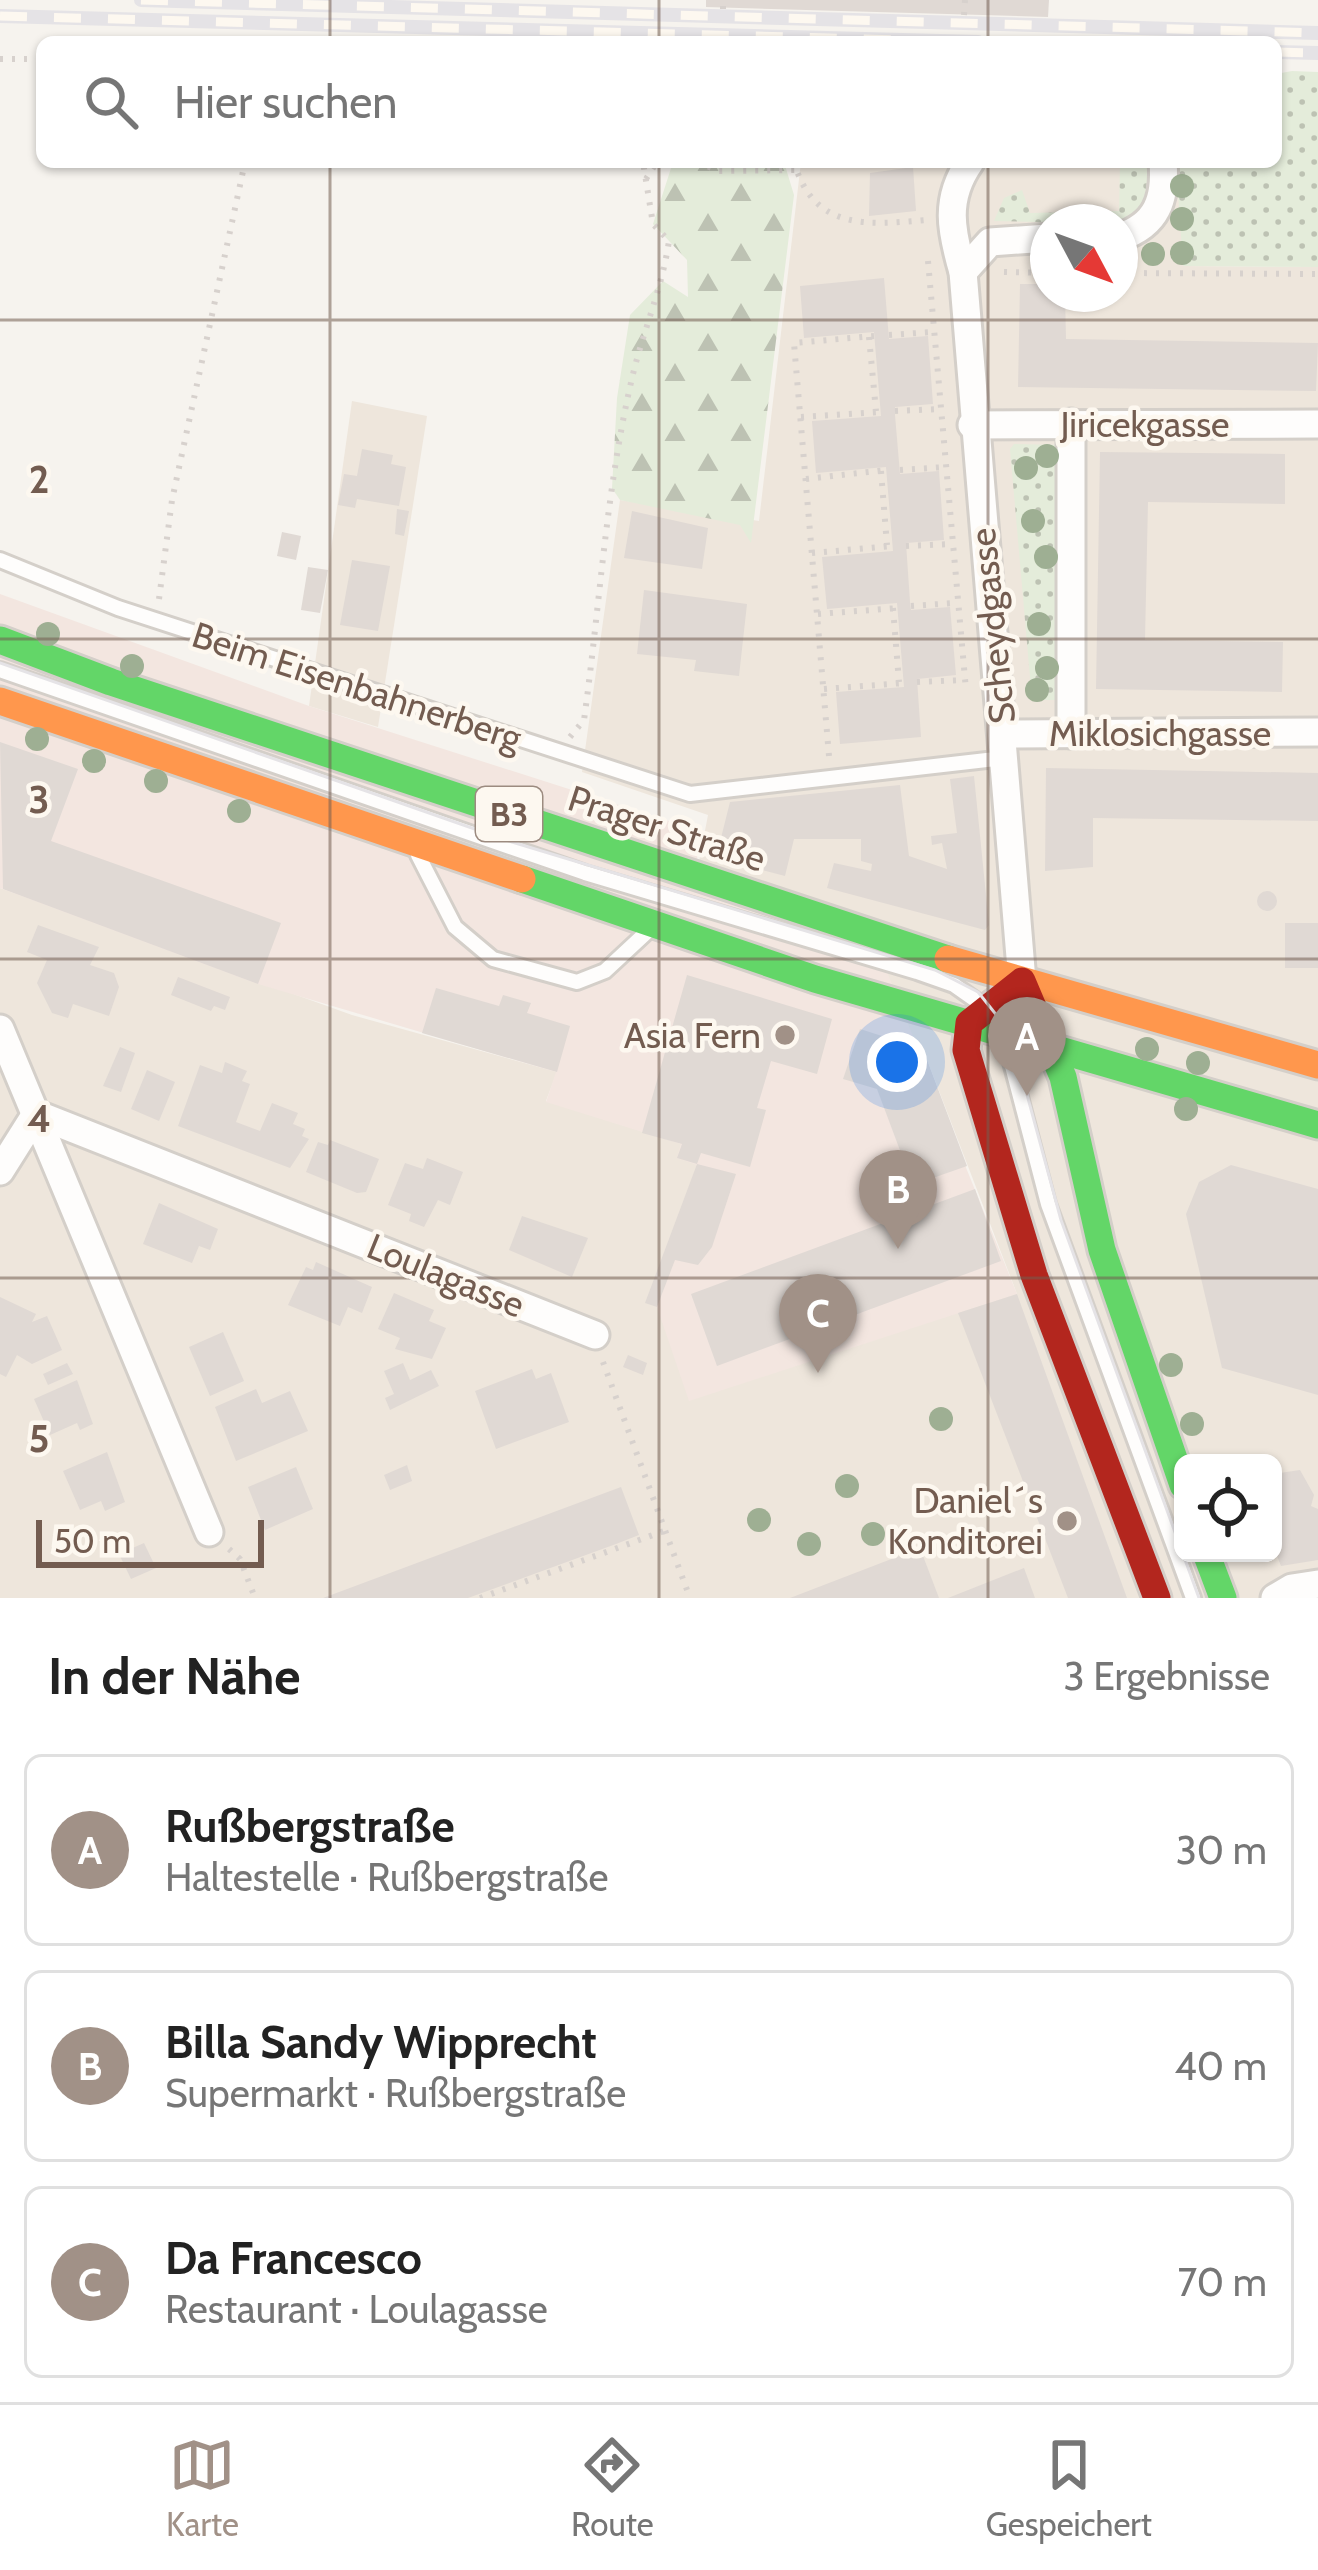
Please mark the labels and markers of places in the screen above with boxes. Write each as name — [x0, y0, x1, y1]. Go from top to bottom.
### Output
pin: A — [988, 997, 1066, 1096]
place label: Asia Fern — [624, 1013, 761, 1057]
marker: Asia Fern — [772, 1022, 798, 1048]
pin: B — [859, 1150, 937, 1249]
pin: C — [779, 1274, 857, 1373]
place label: Daniel´s Konditorei — [888, 1478, 1043, 1563]
marker: Daniel´s Konditorei — [1054, 1508, 1080, 1534]

